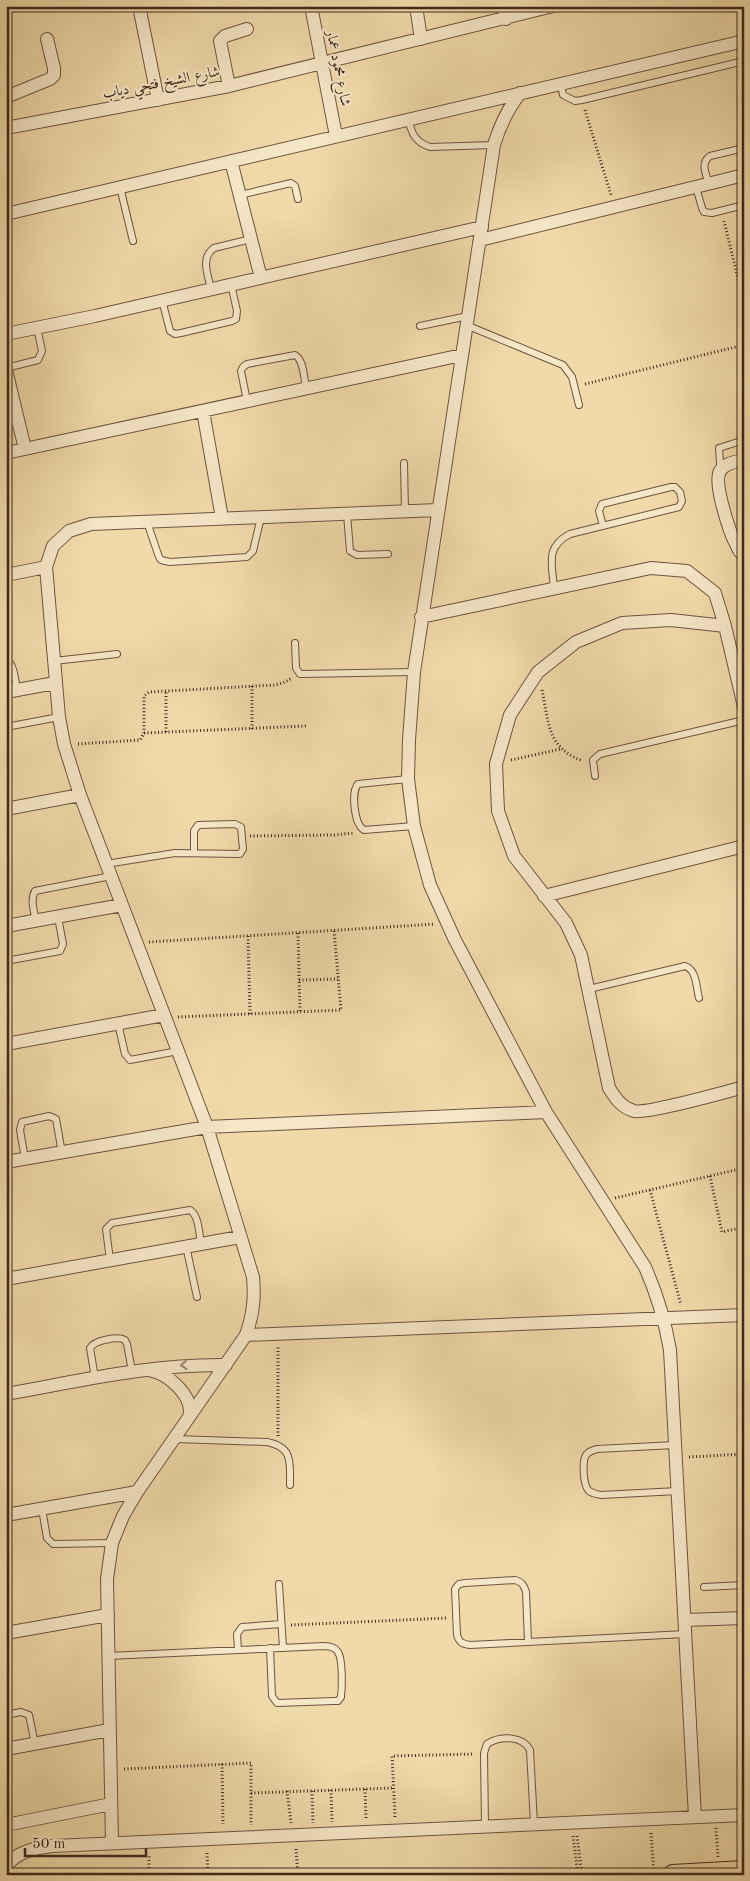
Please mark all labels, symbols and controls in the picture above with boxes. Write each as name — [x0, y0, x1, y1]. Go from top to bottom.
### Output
street label: شارع محمود عمار — [318, 27, 352, 108]
street label: شارع الشيخ فتحي دياب — [101, 65, 222, 107]
one-way arrow — [180, 1360, 188, 1371]
scale bar — [25, 1826, 146, 1858]
text: 50 m — [32, 1837, 66, 1852]

